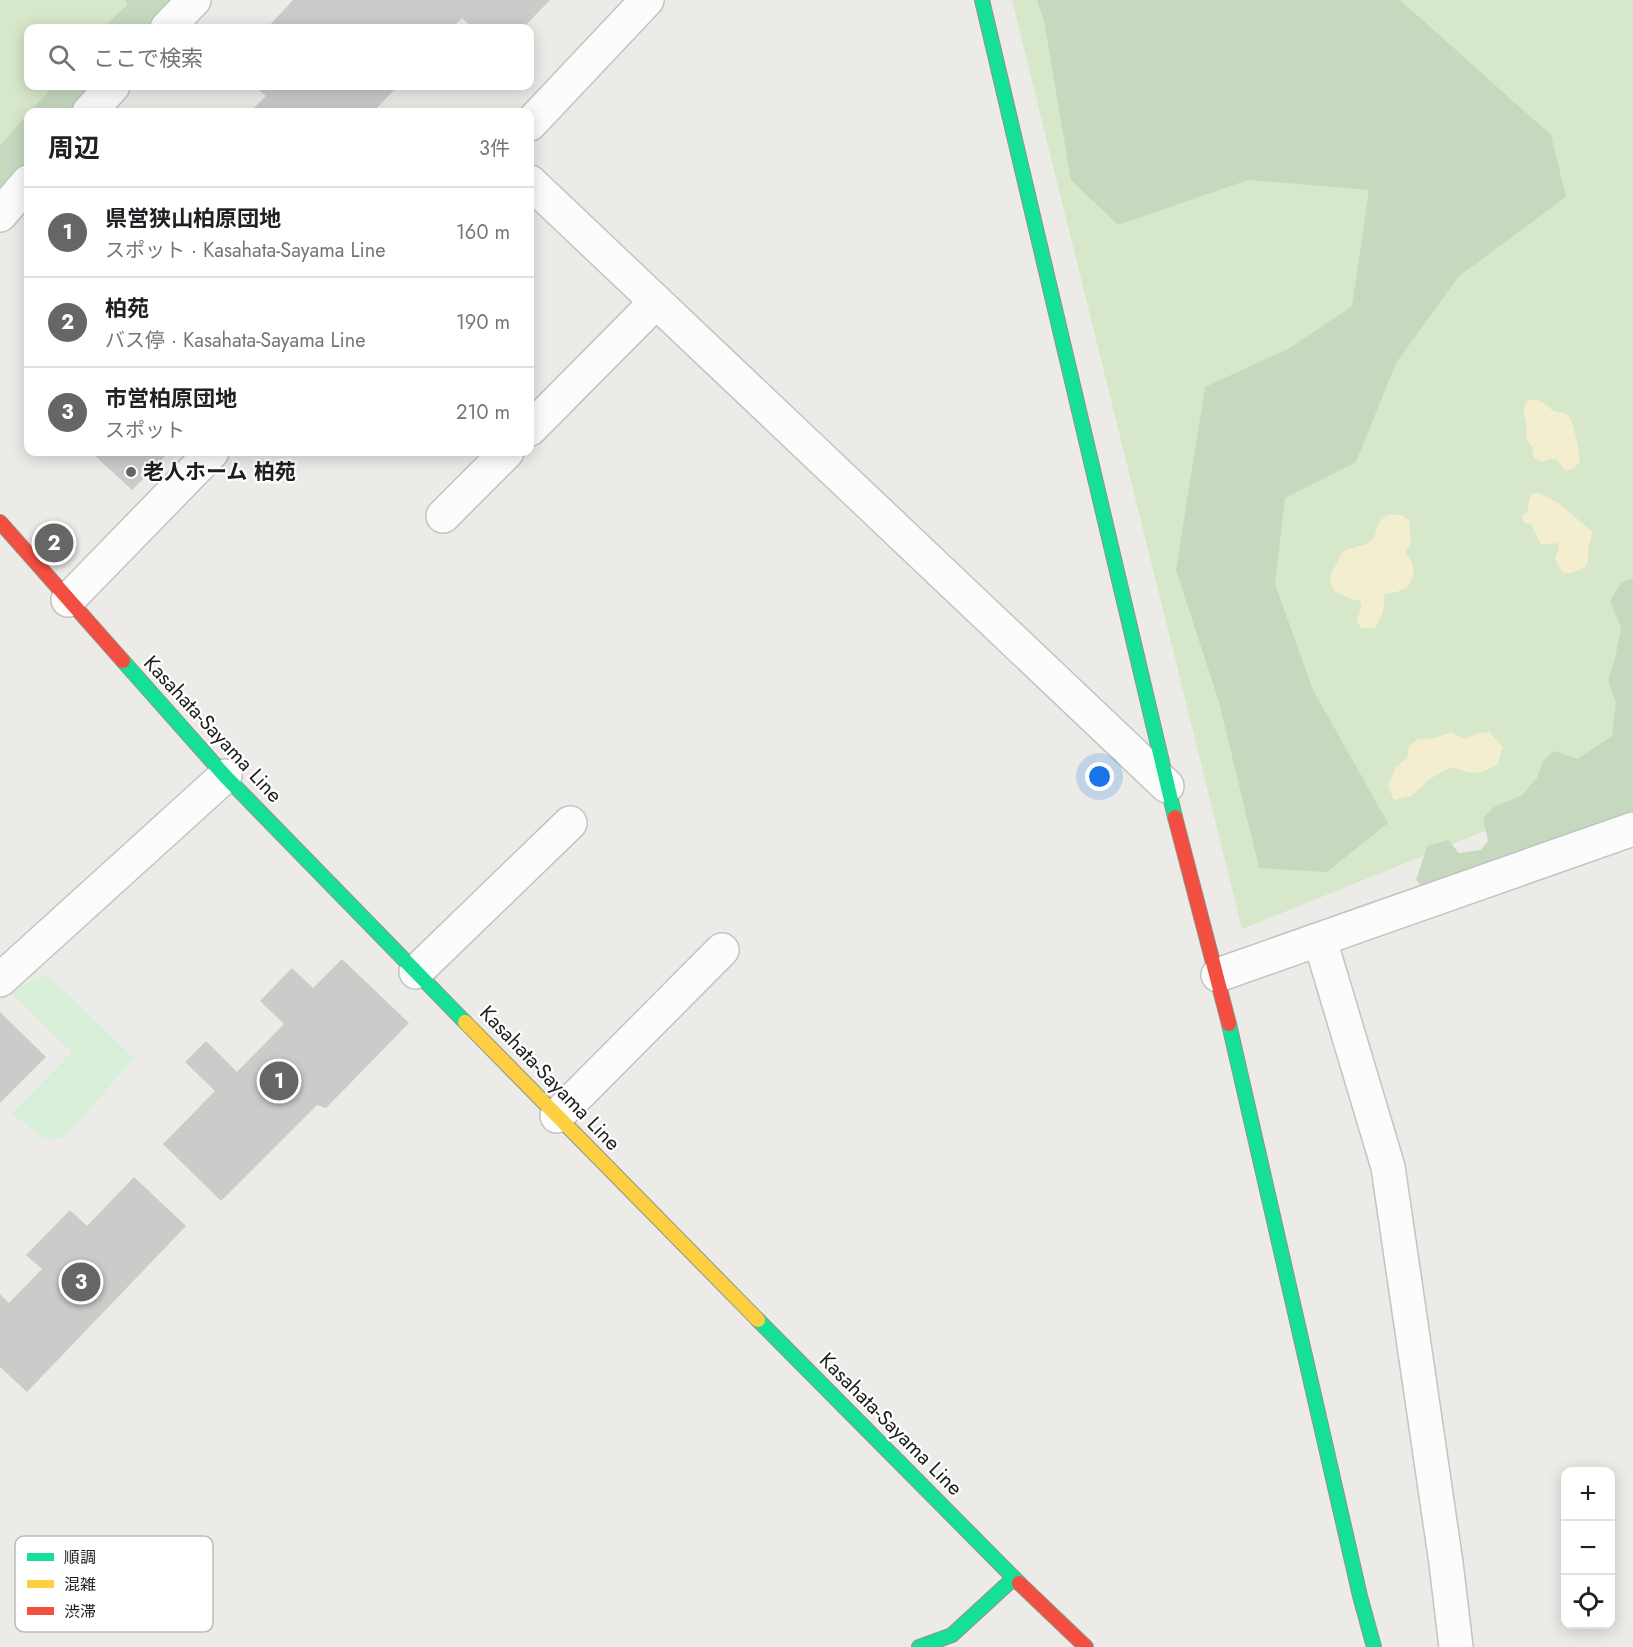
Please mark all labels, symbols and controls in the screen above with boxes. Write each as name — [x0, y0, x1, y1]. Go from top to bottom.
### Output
search box — [24, 24, 534, 90]
icon: search — [45, 41, 78, 74]
text: ここで検索 — [93, 42, 203, 74]
text: 周辺 — [48, 129, 100, 167]
text: 3件 — [479, 134, 510, 163]
text: 県営狭山柏原団地 — [105, 202, 281, 234]
text: 1 — [62, 218, 73, 247]
text: 160 m — [456, 218, 510, 247]
text: スポット · Kasahata-Sayama Line — [105, 236, 385, 265]
text: 柏苑 — [105, 292, 149, 324]
text: 2 — [61, 308, 74, 337]
text: 190 m — [456, 308, 510, 337]
text: バス停 · Kasahata-Sayama Line — [105, 326, 365, 355]
text: 市営柏原団地 — [105, 382, 237, 414]
text: 3 — [61, 398, 74, 427]
text: 210 m — [456, 398, 510, 427]
text: スポット — [105, 416, 185, 445]
place label: 老人ホーム 柏苑 — [143, 457, 296, 487]
marker: 老人ホーム 柏苑 — [124, 465, 138, 479]
pin: 2 — [34, 520, 74, 566]
street label: Kasahata-Sayama Line — [137, 649, 289, 809]
your location — [1085, 762, 1114, 791]
street label: Kasahata-Sayama Line — [473, 999, 627, 1157]
pin: 1 — [260, 1058, 298, 1104]
pin: 3 — [62, 1260, 100, 1304]
street label: Kasahata-Sayama Line — [813, 1346, 969, 1502]
map controls — [1561, 1467, 1615, 1629]
button: + — [1561, 1467, 1615, 1521]
button: − — [1561, 1521, 1615, 1575]
legend — [15, 1536, 213, 1632]
text: 順調 — [64, 1546, 96, 1569]
text: 混雑 — [64, 1573, 96, 1596]
button: locate — [1561, 1575, 1615, 1629]
text: 渋滞 — [64, 1600, 96, 1623]

